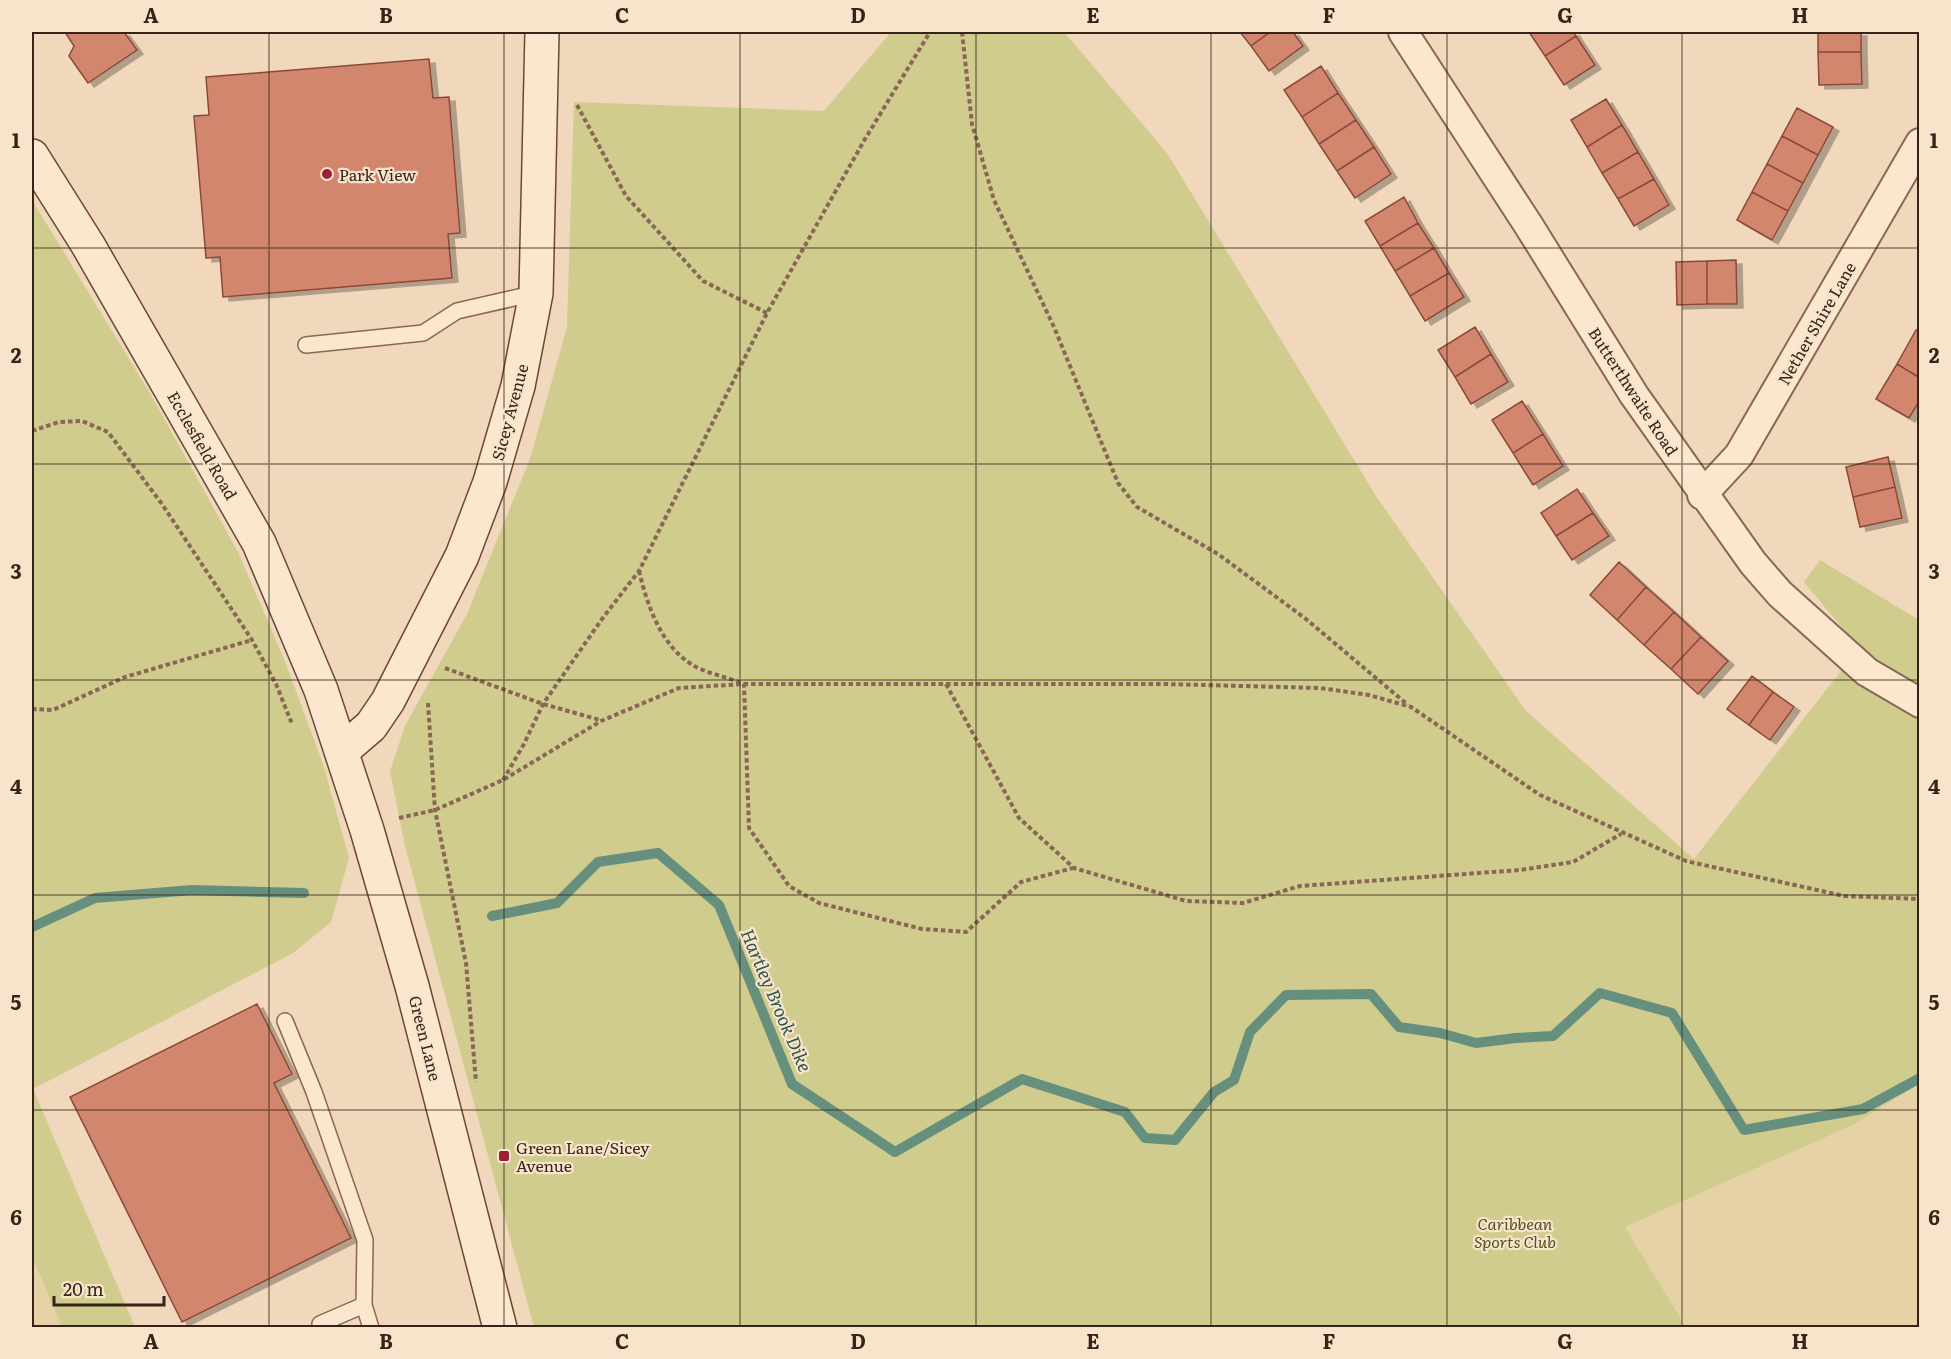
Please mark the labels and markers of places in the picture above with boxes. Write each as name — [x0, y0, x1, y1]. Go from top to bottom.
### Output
place label: Park View — [339, 162, 416, 186]
marker: Park View — [320, 167, 334, 181]
place label: Green Lane/Sicey Avenue — [516, 1135, 650, 1177]
marker: Green Lane/Sicey Avenue — [497, 1149, 511, 1163]

